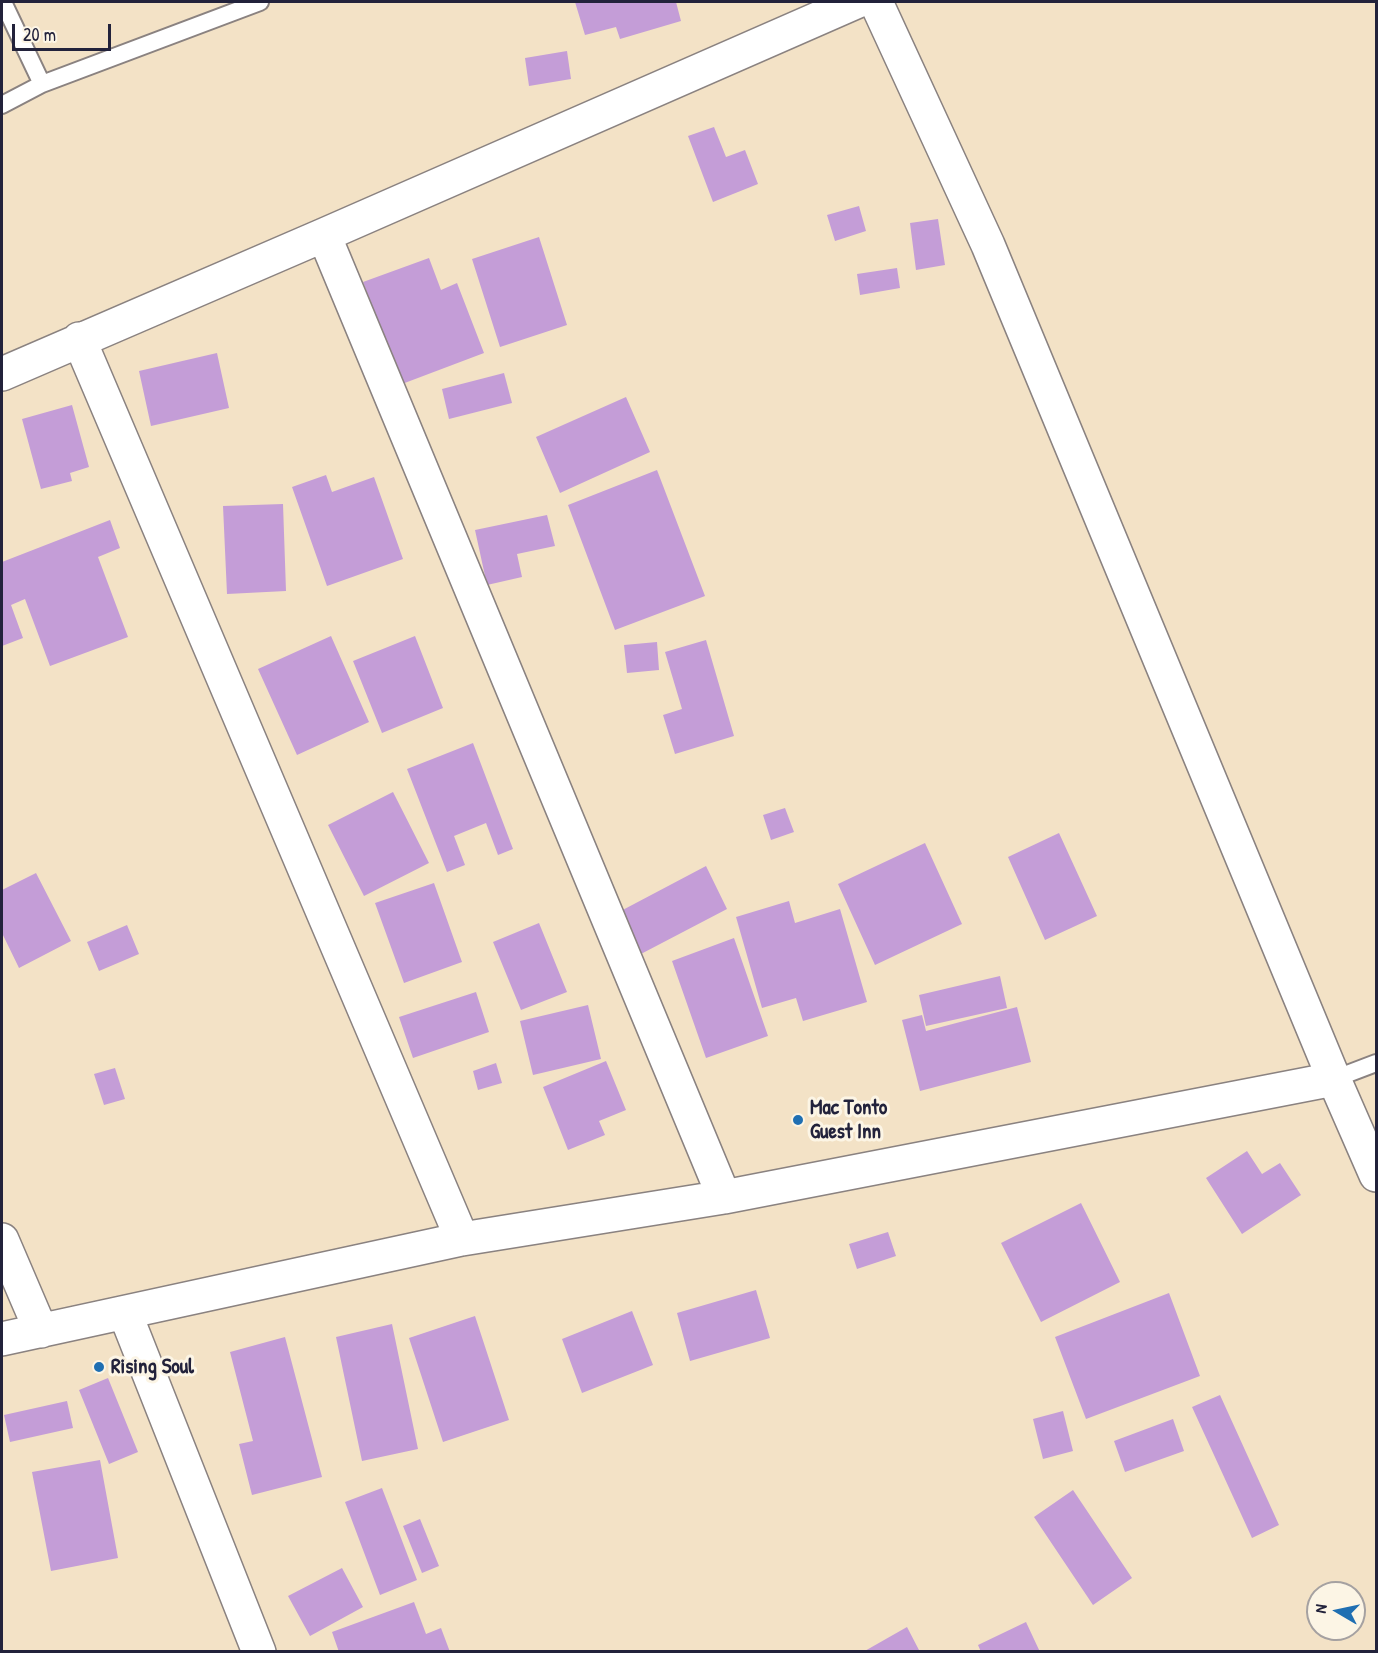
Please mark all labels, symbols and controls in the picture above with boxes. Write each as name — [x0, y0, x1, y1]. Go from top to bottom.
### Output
scale bar — [15, 12, 114, 50]
text: 20 m — [23, 22, 56, 47]
place label: Mac Tonto Guest Inn — [810, 1095, 887, 1145]
marker: Mac Tonto Guest Inn — [791, 1113, 805, 1127]
place label: Rising Soul — [111, 1354, 194, 1380]
marker: Rising Soul — [92, 1360, 106, 1374]
north arrow — [1306, 1581, 1366, 1641]
text: N — [1309, 1603, 1332, 1614]

